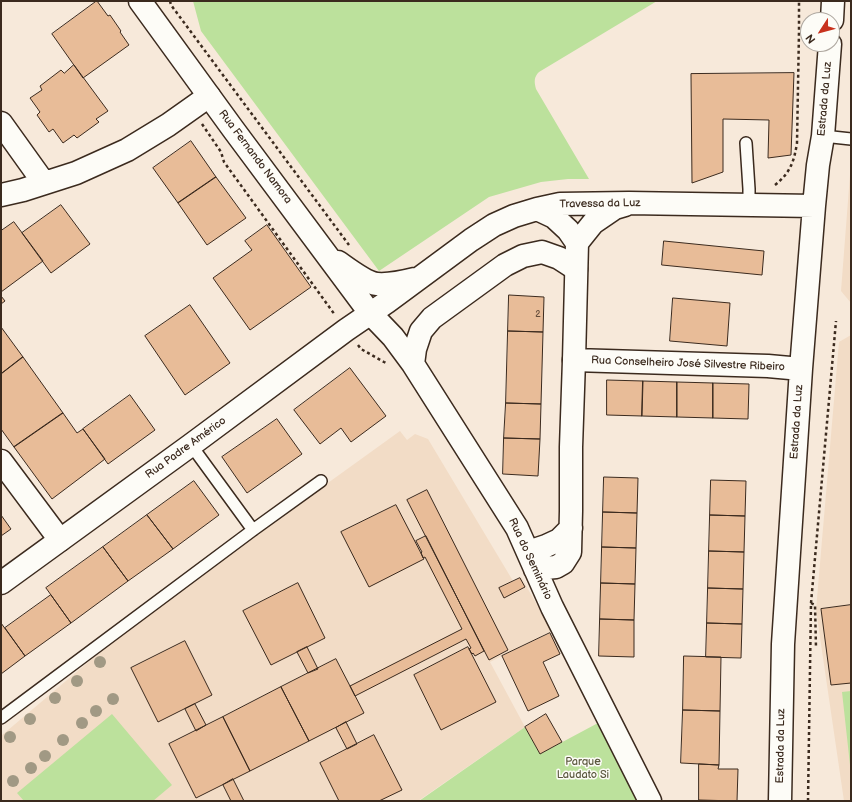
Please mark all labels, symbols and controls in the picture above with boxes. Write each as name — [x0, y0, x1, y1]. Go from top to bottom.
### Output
north arrow — [800, 12, 840, 52]
text: N — [803, 32, 818, 46]
street label: Estrada da Luz — [815, 61, 835, 137]
street label: Rua Fernando Namora — [215, 108, 295, 206]
street label: Travessa da Luz — [559, 197, 641, 211]
house number: 2 — [535, 310, 541, 320]
street label: Rua Conselheiro José Silvestre Ribeiro — [591, 354, 785, 374]
street label: Estrada da Luz — [788, 384, 806, 460]
street label: Rua Padre Américo — [143, 414, 229, 482]
street label: Rua do Seminário — [505, 516, 555, 602]
street label: Estrada da Luz — [774, 709, 788, 783]
park label: Parque Laudato Si — [557, 755, 609, 781]

